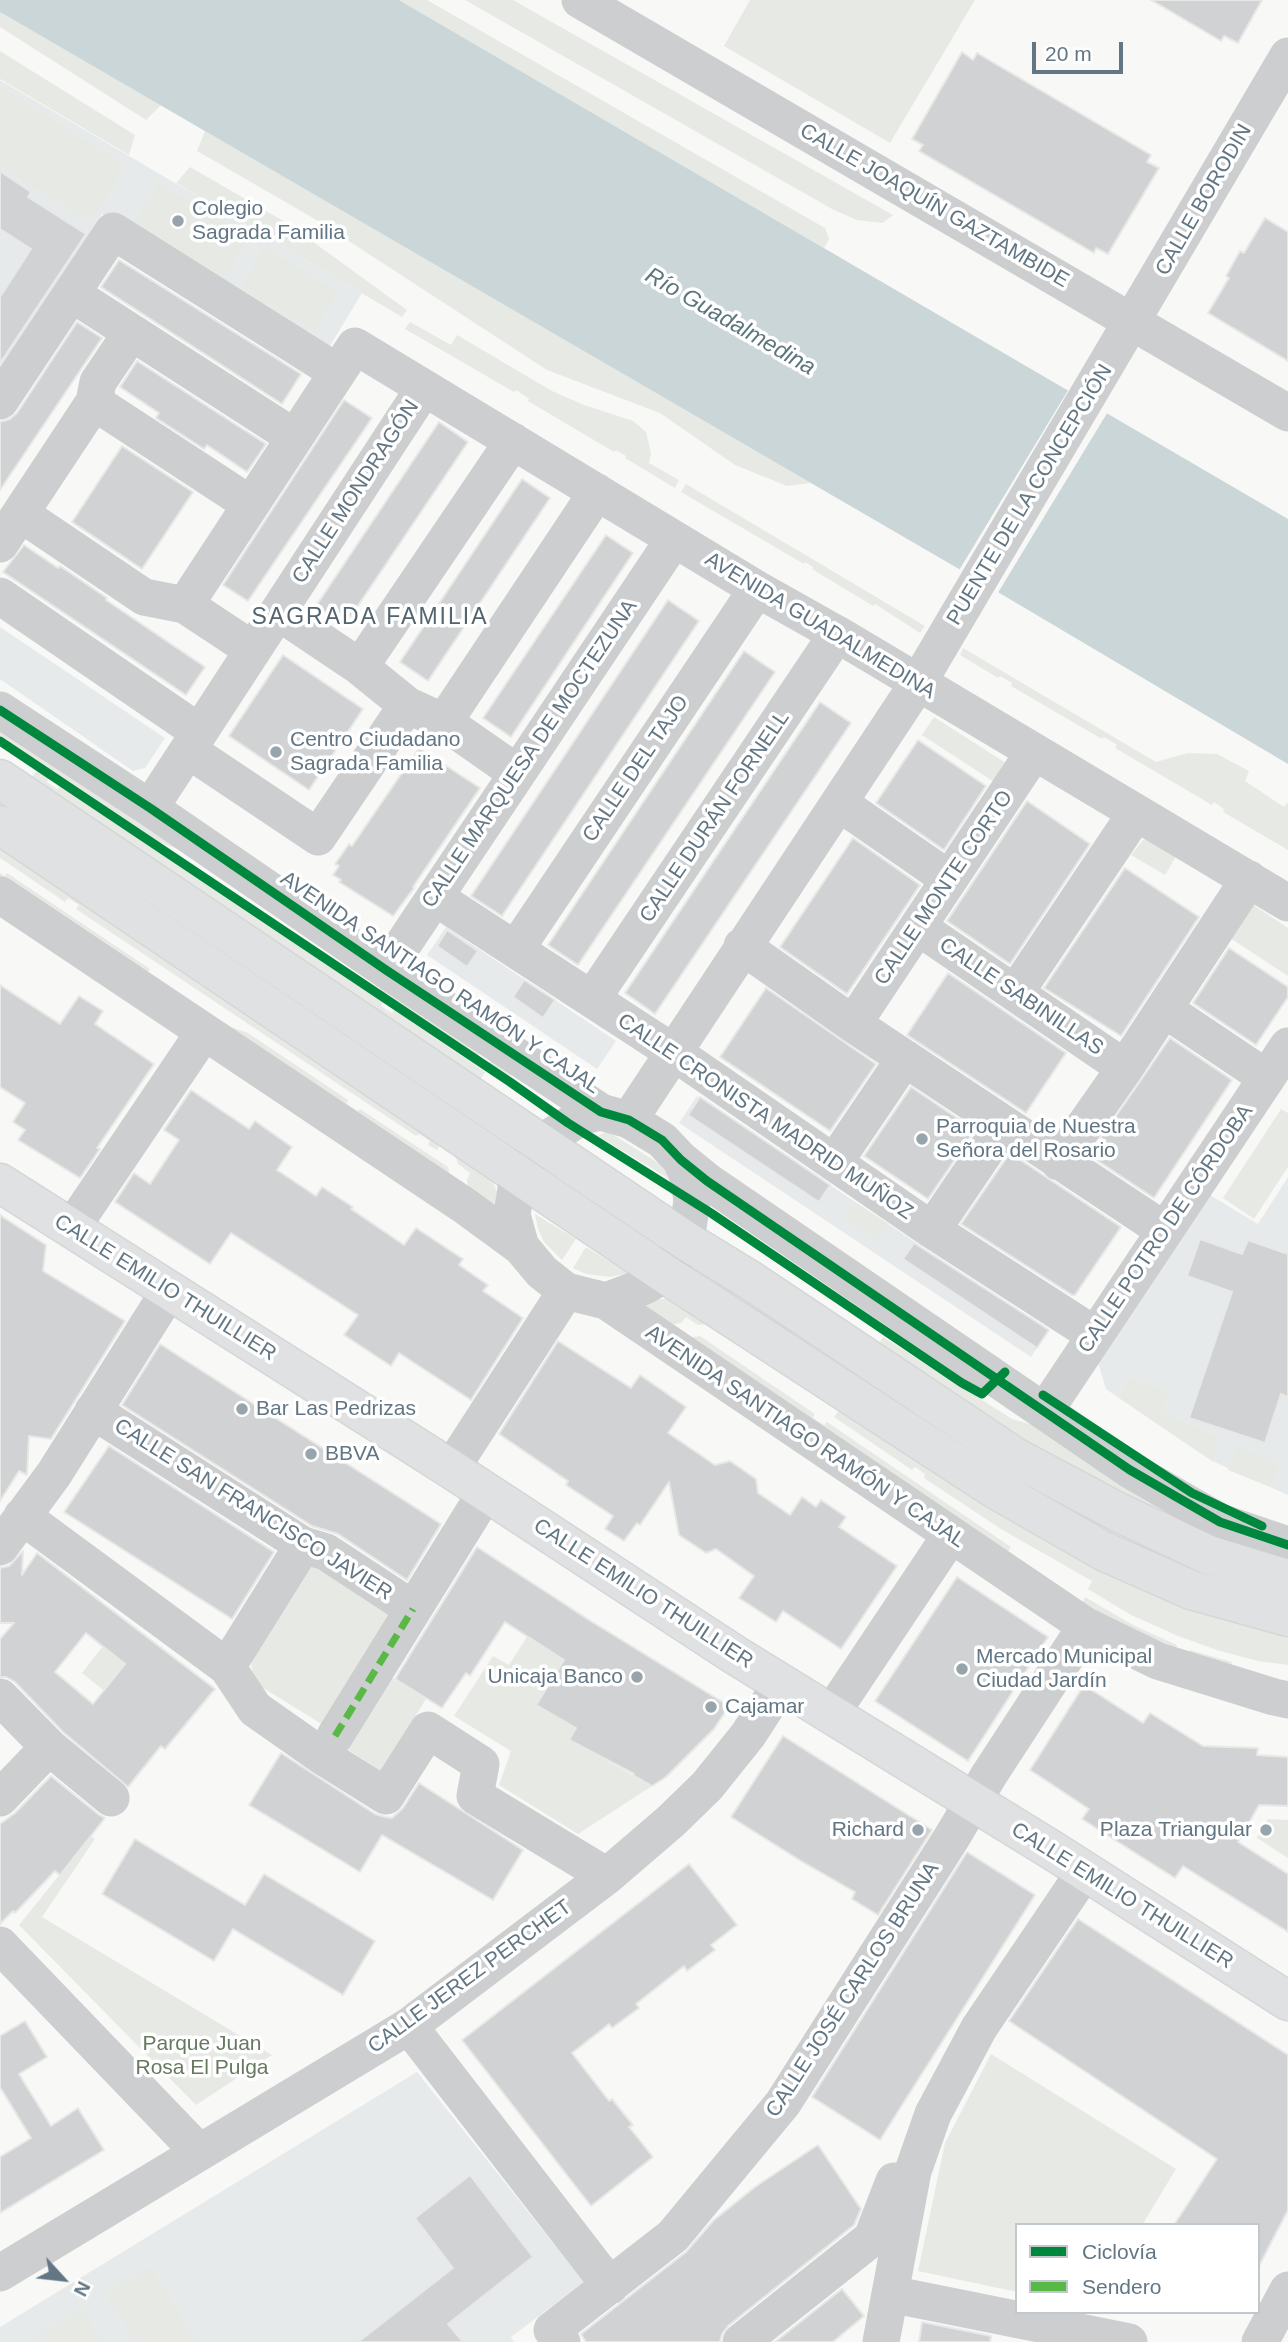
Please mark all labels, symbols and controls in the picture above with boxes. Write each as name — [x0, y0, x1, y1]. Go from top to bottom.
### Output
scale bar — [1036, 28, 1127, 72]
text: 20 m — [1045, 42, 1092, 65]
street label: CALLE JOAQUÍN GAZTAMBIDE — [795, 118, 1073, 294]
street label: CALLE BORODIN — [1150, 120, 1258, 280]
place label: Colegio Sagrada Familia — [192, 196, 345, 246]
marker: Colegio Sagrada Familia — [170, 213, 186, 229]
water label: Río Guadalmedina — [640, 262, 820, 382]
street label: PUENTE DE LA CONCEPCIÓN — [942, 360, 1118, 630]
street label: CALLE MONDRAGÓN — [287, 396, 425, 588]
street label: AVENIDA GUADALMEDINA — [700, 547, 940, 705]
street label: CALLE MARQUESA DE MOCTEZUNA — [417, 595, 643, 913]
district label: SAGRADA FAMILIA — [253, 604, 487, 632]
street label: CALLE DEL TAJO — [578, 691, 694, 847]
street label: CALLE DURÁN FORNELL — [635, 706, 795, 928]
place label: Centro Ciudadano Sagrada Familia — [290, 727, 460, 777]
marker: Centro Ciudadano Sagrada Familia — [268, 744, 284, 760]
street label: CALLE MONTE CORTO — [869, 786, 1019, 990]
street label: AVENIDA SANTIAGO RAMÓN Y CAJAL — [275, 866, 605, 1100]
street label: CALLE SABINILLAS — [934, 933, 1108, 1061]
street label: CALLE CRONISTA MADRID MUÑOZ — [613, 1008, 917, 1226]
street label: CALLE POTRO DE CÓRDOBA — [1073, 1100, 1259, 1358]
place label: Parroquia de Nuestra Señora del Rosario — [936, 1114, 1136, 1164]
marker: Parroquia de Nuestra Señora del Rosario — [914, 1131, 930, 1147]
street label: CALLE EMILIO THUILLIER — [49, 1209, 281, 1367]
street label: AVENIDA SANTIAGO RAMÓN Y CAJAL — [640, 1320, 970, 1554]
place label: Bar Las Pedrizas — [256, 1396, 416, 1422]
marker: Bar Las Pedrizas — [234, 1401, 250, 1417]
street label: CALLE SAN FRANCISCO JAVIER — [109, 1414, 397, 1606]
place label: BBVA — [325, 1441, 379, 1467]
marker: BBVA — [303, 1446, 319, 1462]
street label: CALLE EMILIO THUILLIER — [528, 1514, 758, 1674]
place label: Mercado Municipal Ciudad Jardín — [976, 1644, 1152, 1694]
marker: Mercado Municipal Ciudad Jardín — [954, 1661, 970, 1677]
place label: Unicaja Banco — [488, 1664, 623, 1690]
marker: Unicaja Banco — [629, 1669, 645, 1685]
place label: Cajamar — [725, 1694, 804, 1720]
marker: Cajamar — [703, 1699, 719, 1715]
place label: Richard — [832, 1817, 904, 1843]
street label: CALLE EMILIO THUILLIER — [1006, 1817, 1238, 1975]
place label: Plaza Triangular — [1100, 1817, 1252, 1843]
marker: Richard — [910, 1822, 926, 1838]
marker: Plaza Triangular — [1258, 1822, 1274, 1838]
street label: CALLE JOSÉ CARLOS BRUNA — [761, 1858, 945, 2122]
street label: CALLE JEREZ PERCHET — [363, 1895, 577, 2059]
park label: Parque Juan Rosa El Pulga — [135, 2031, 269, 2081]
legend — [1015, 2223, 1260, 2314]
text: Ciclovía — [1082, 2240, 1157, 2263]
north arrow — [28, 2244, 98, 2314]
text: Sendero — [1082, 2275, 1161, 2298]
text: N — [70, 2278, 95, 2300]

